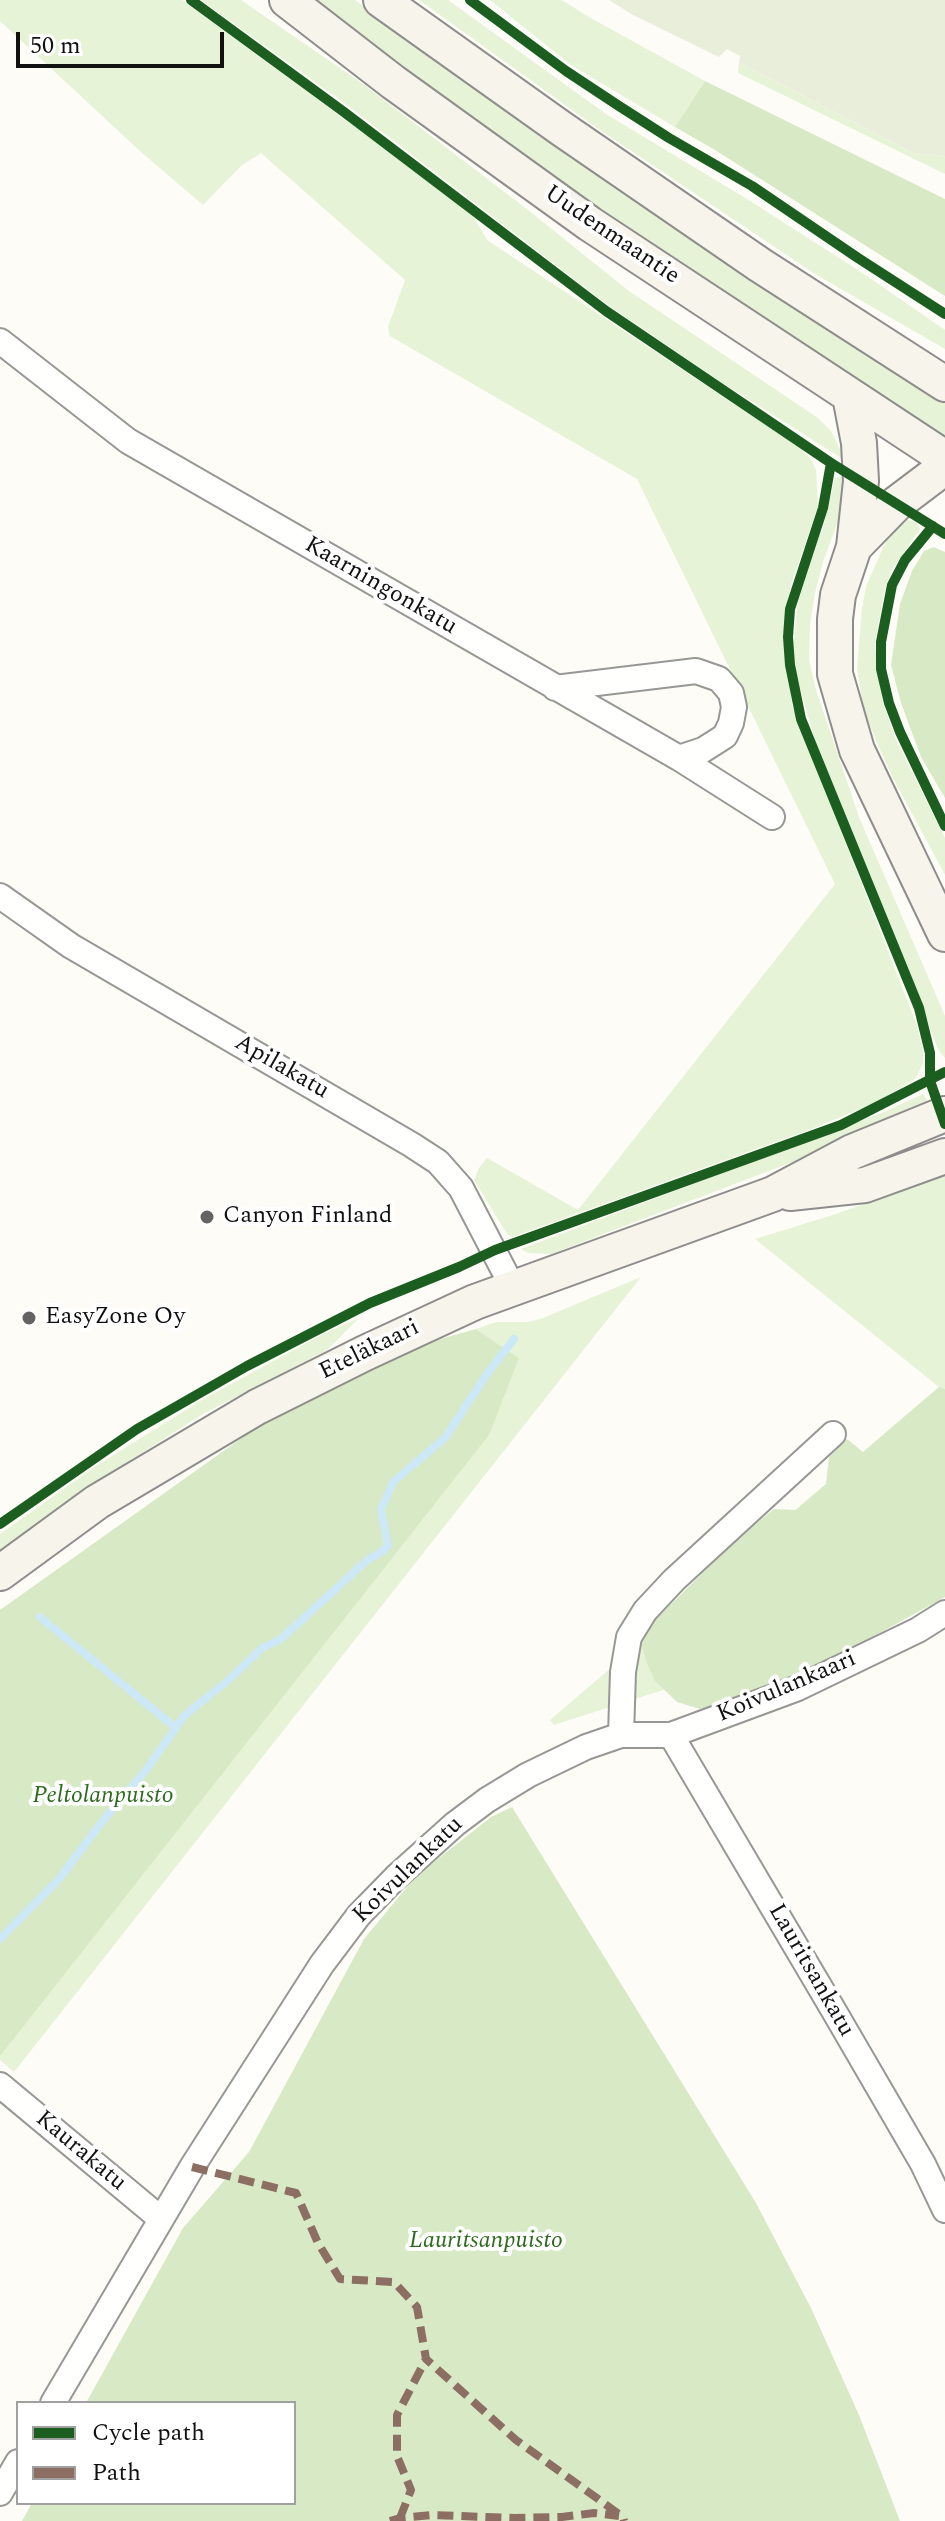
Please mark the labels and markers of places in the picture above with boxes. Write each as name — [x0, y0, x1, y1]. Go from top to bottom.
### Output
place label: Canyon Finland — [223, 1203, 392, 1231]
marker: Canyon Finland — [198, 1208, 216, 1226]
place label: EasyZone Oy — [45, 1304, 185, 1332]
marker: EasyZone Oy — [20, 1309, 38, 1327]

